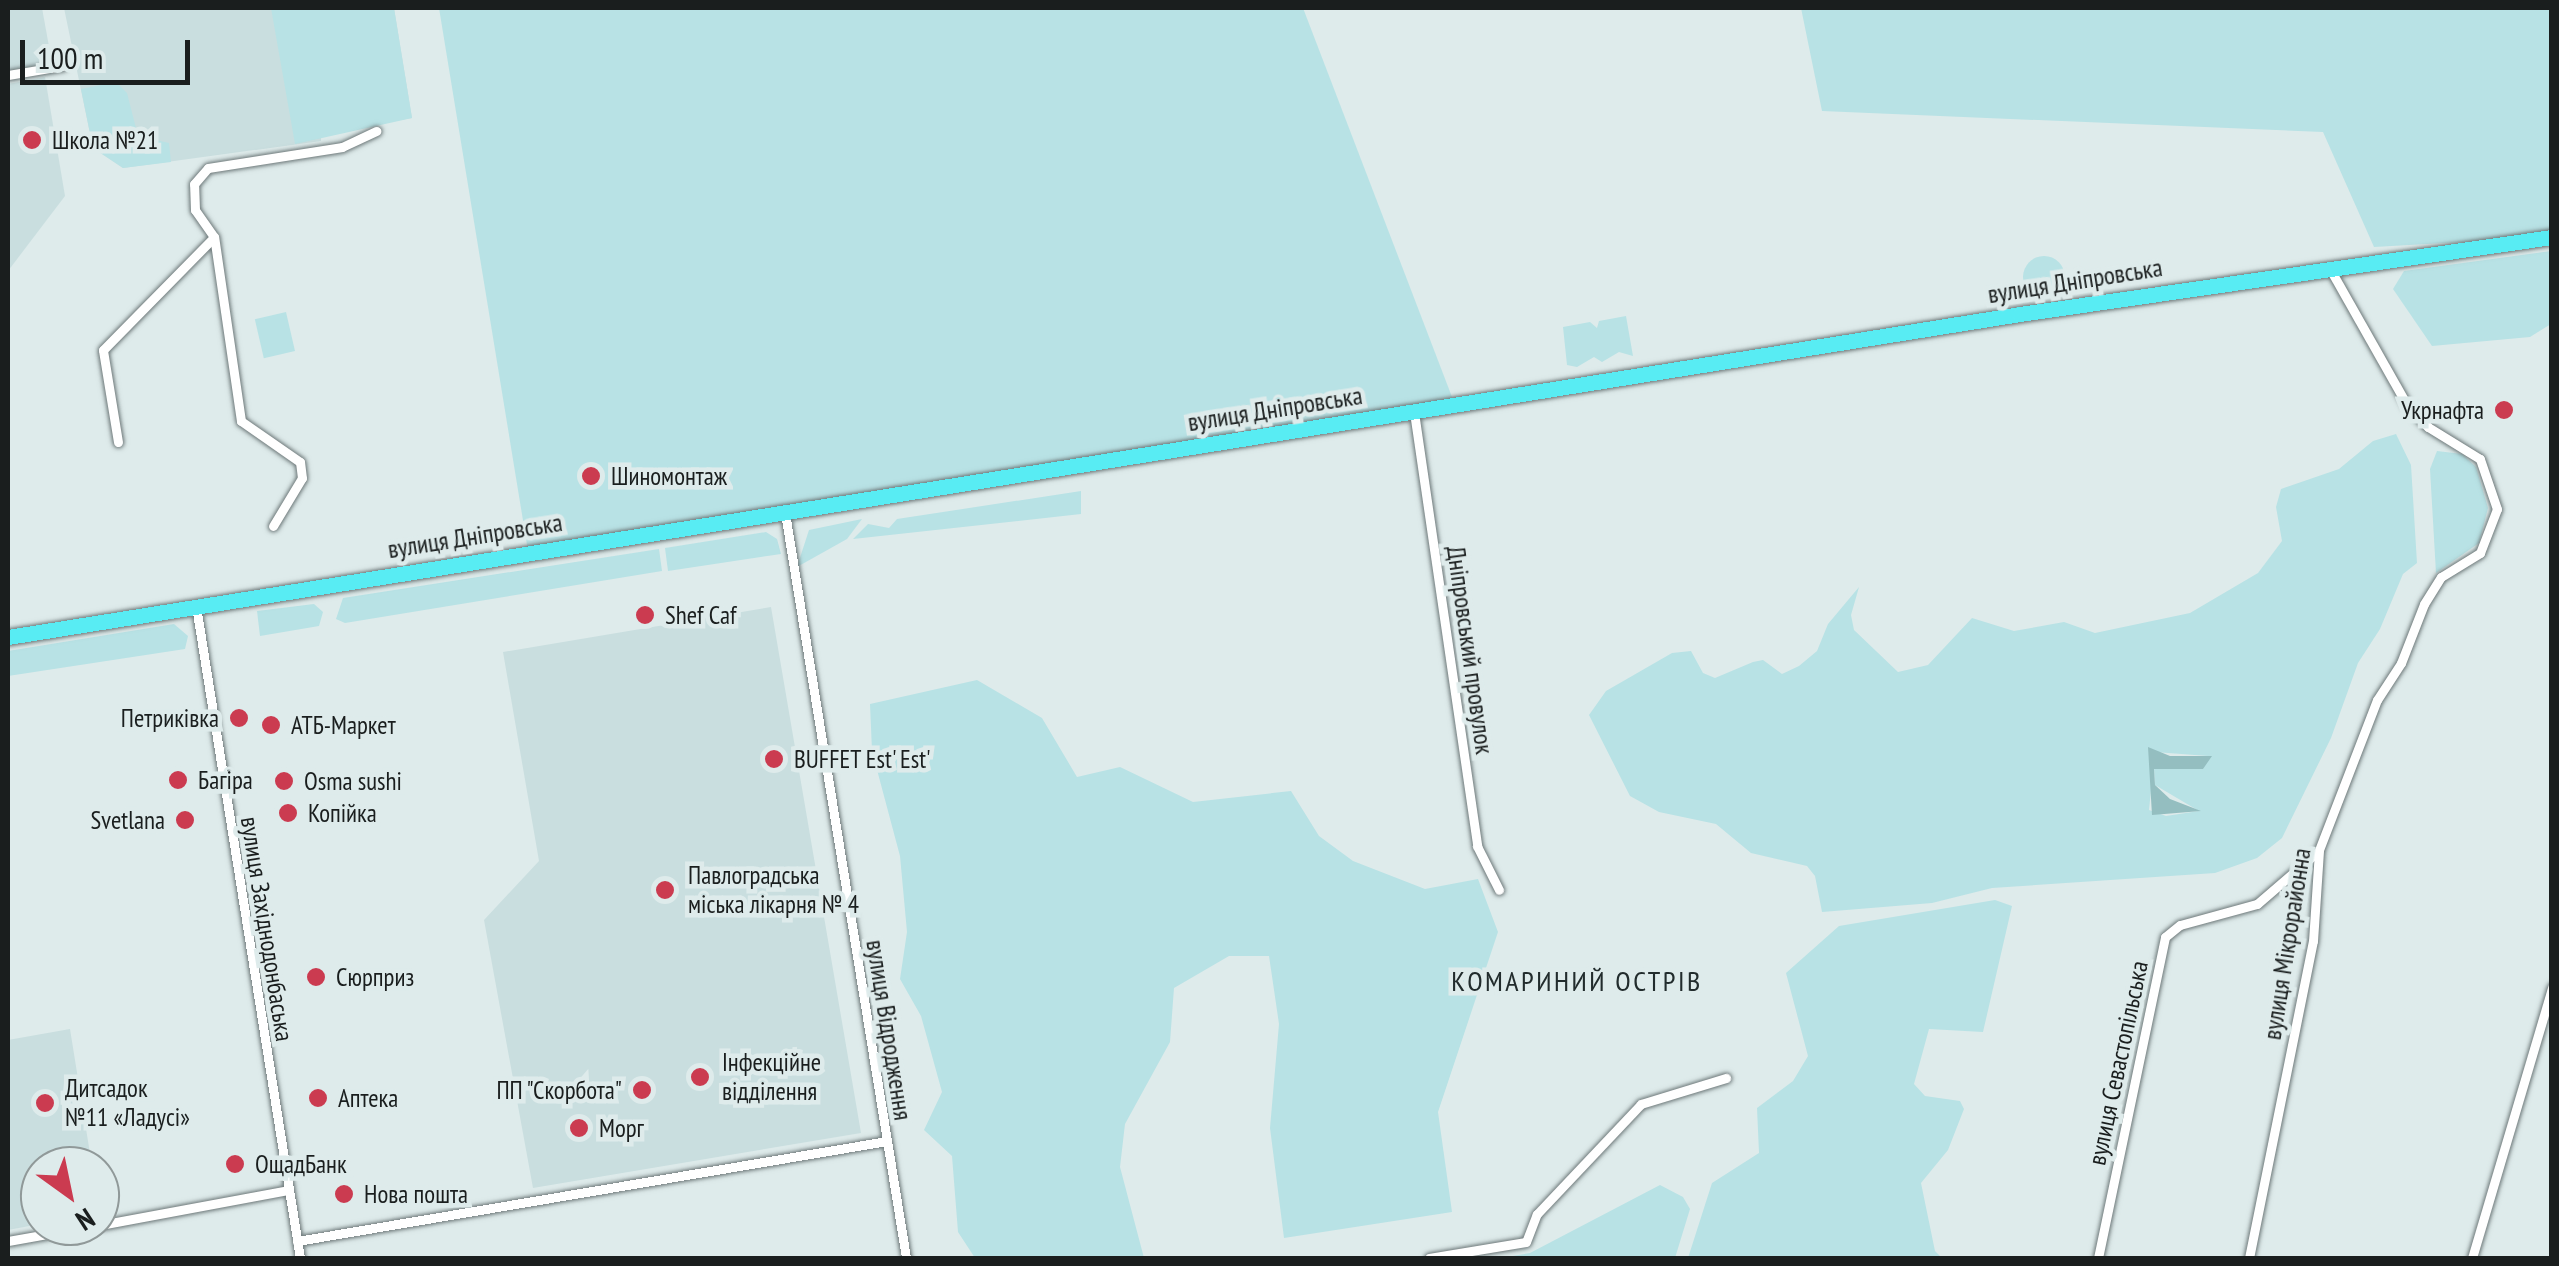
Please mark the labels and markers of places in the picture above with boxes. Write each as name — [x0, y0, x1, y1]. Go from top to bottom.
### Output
place label: Школа №21 — [52, 125, 158, 155]
marker: Школа №21 — [21, 129, 43, 151]
place label: Укрнафта — [2401, 395, 2484, 425]
marker: Укрнафта — [2493, 399, 2515, 421]
place label: Шиномонтаж — [611, 461, 727, 491]
marker: Шиномонтаж — [580, 465, 602, 487]
place label: Shef Caf — [665, 600, 736, 630]
marker: Shef Caf — [634, 604, 656, 626]
place label: Петриківка — [121, 703, 219, 733]
marker: Петриківка — [228, 707, 250, 729]
place label: АТБ-Маркет — [291, 710, 396, 740]
marker: АТБ-Маркет — [260, 714, 282, 736]
place label: BUFFET Est' Est' — [794, 744, 933, 774]
marker: BUFFET Est' Est' — [763, 748, 785, 770]
place label: Багiра — [198, 765, 253, 795]
place label: Osma sushi — [304, 766, 402, 796]
marker: Багiра — [167, 769, 189, 791]
marker: Osma sushi — [273, 770, 295, 792]
place label: Копiйка — [308, 798, 377, 828]
marker: Копiйка — [277, 802, 299, 824]
place label: Svetlana — [91, 805, 165, 835]
marker: Svetlana — [174, 809, 196, 831]
place label: Павлоградська міська лікарня № 4 — [688, 861, 859, 920]
marker: Павлоградська міська лікарня № 4 — [652, 877, 678, 903]
place label: Сюрприз — [336, 962, 414, 992]
marker: Сюрприз — [305, 966, 327, 988]
place label: Інфекційне відділення — [722, 1048, 821, 1107]
marker: Інфекційне відділення — [687, 1064, 713, 1090]
place label: Дитсадок №11 «Ладусі» — [65, 1074, 190, 1133]
place label: ПП "Скорбота" — [495, 1075, 622, 1105]
marker: ПП "Скорбота" — [631, 1079, 653, 1101]
place label: Аптека — [338, 1083, 398, 1113]
marker: Аптека — [307, 1087, 329, 1109]
marker: Дитсадок №11 «Ладусі» — [34, 1092, 56, 1114]
place label: Морг — [599, 1113, 644, 1143]
marker: Морг — [568, 1117, 590, 1139]
place label: ОщадБанк — [255, 1149, 347, 1179]
marker: ОщадБанк — [224, 1153, 246, 1175]
place label: Нова пошта — [364, 1179, 468, 1209]
marker: Нова пошта — [333, 1183, 355, 1205]

